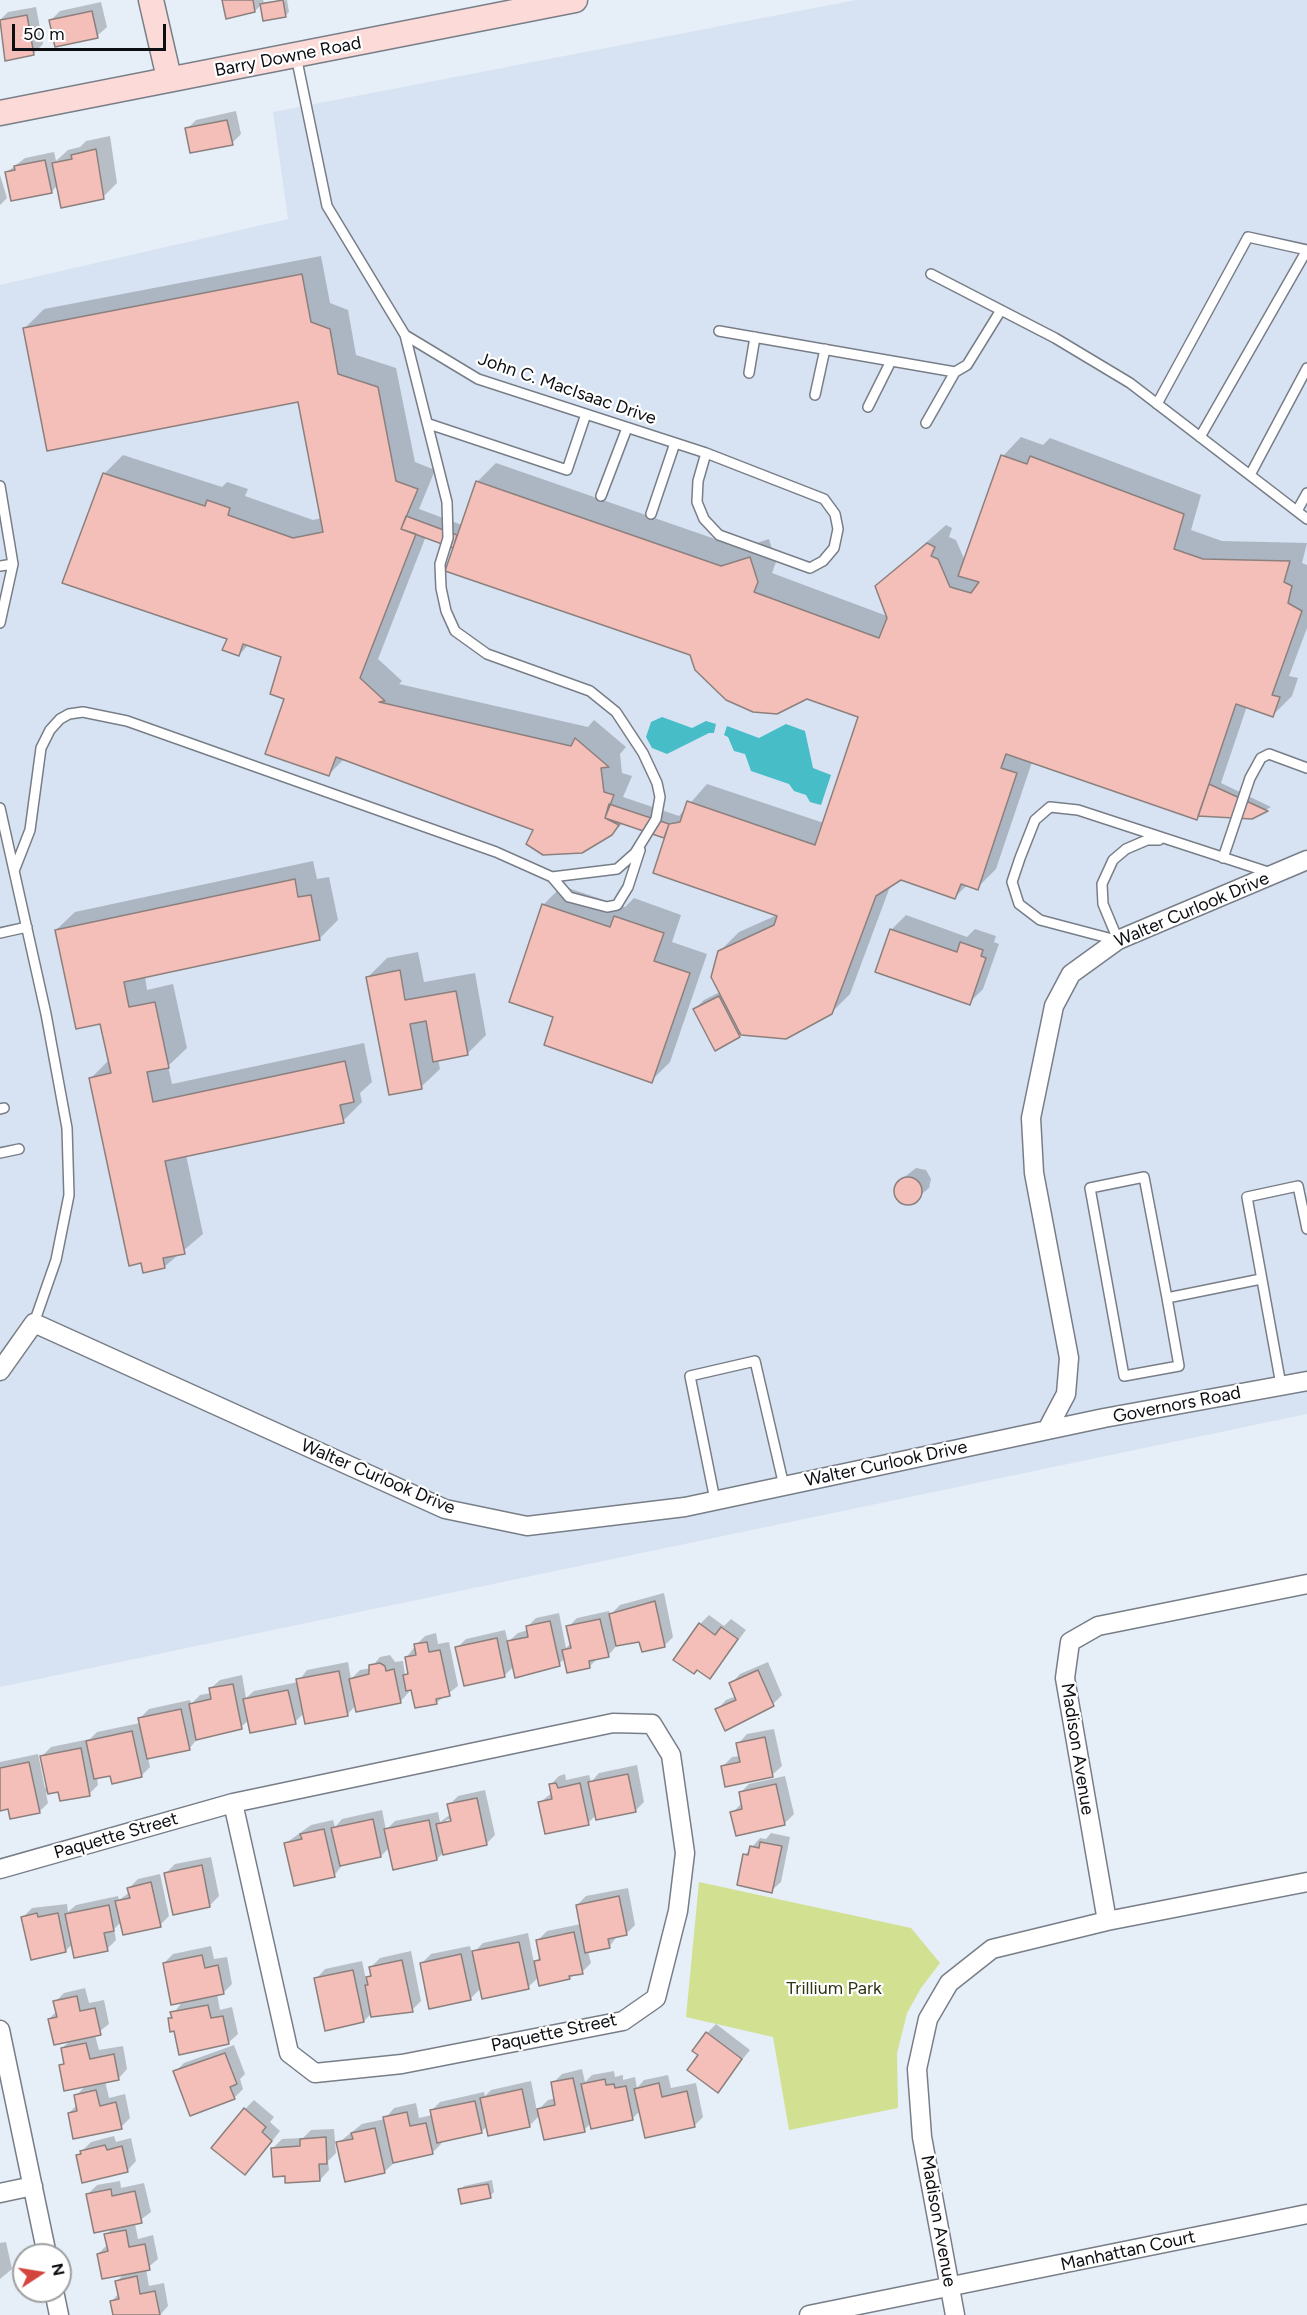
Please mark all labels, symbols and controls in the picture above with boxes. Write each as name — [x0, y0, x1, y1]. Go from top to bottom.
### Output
scale bar — [15, 12, 170, 50]
text: 50 m — [23, 23, 65, 45]
street label: Barry Downe Road — [213, 32, 363, 82]
street label: John C. MacIsaac Drive — [475, 348, 659, 430]
street label: Walter Curlook Drive — [1112, 868, 1272, 952]
street label: Governors Road — [1111, 1382, 1243, 1428]
street label: Walter Curlook Drive — [298, 1435, 458, 1519]
street label: Walter Curlook Drive — [803, 1436, 969, 1492]
street label: Madison Avenue — [1056, 1681, 1098, 1817]
street label: Paquette Street — [52, 1808, 180, 1864]
park label: Trillium Park — [786, 1978, 882, 2000]
street label: Paquette Street — [489, 2009, 619, 2057]
street label: Madison Avenue — [916, 2153, 960, 2289]
street label: Manhattan Court — [1059, 2226, 1197, 2276]
north arrow — [12, 2243, 72, 2303]
text: N — [48, 2262, 69, 2278]

